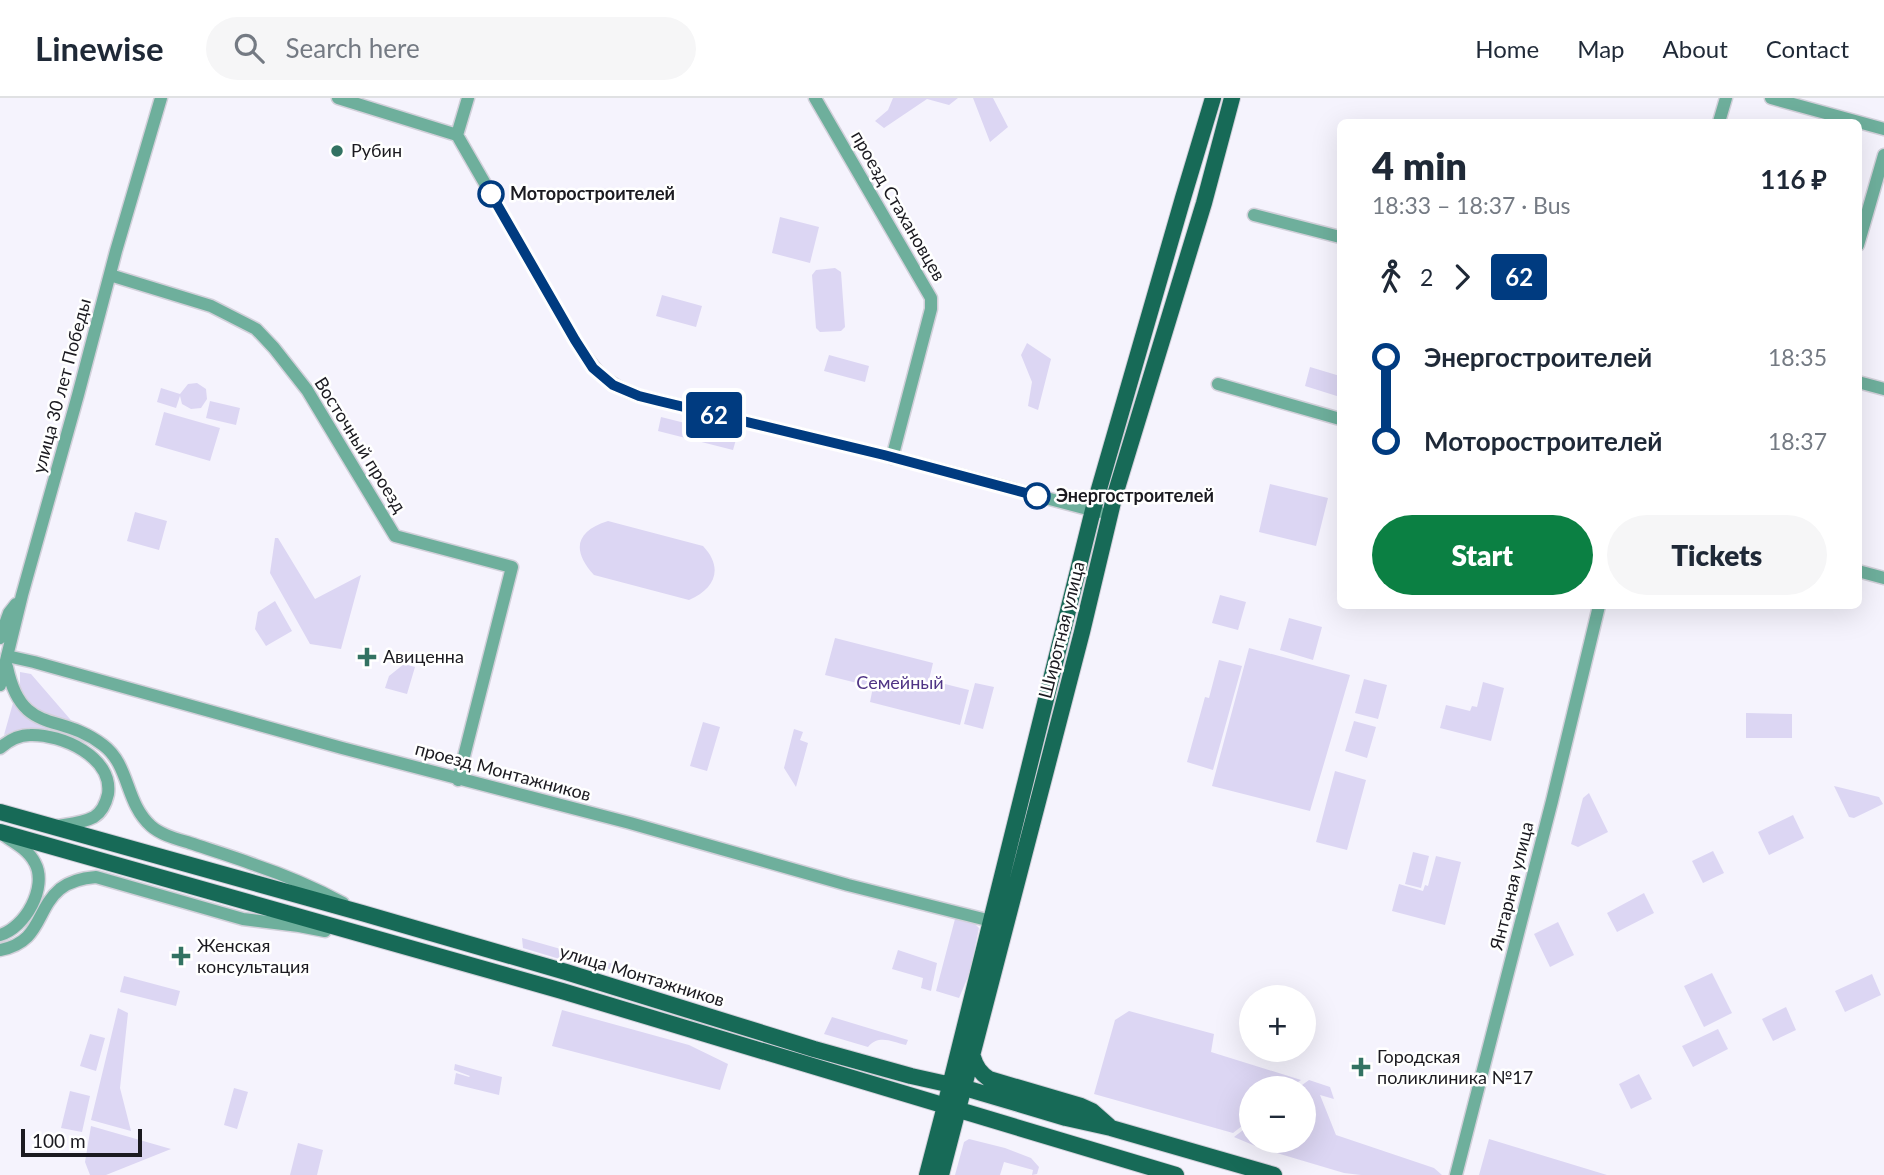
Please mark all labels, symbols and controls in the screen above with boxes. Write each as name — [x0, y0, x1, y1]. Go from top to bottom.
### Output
search box — [206, 17, 696, 80]
text: Linewise — [35, 28, 164, 68]
icon: search — [230, 29, 268, 67]
text: Search here — [286, 32, 420, 64]
text: Home — [1475, 34, 1539, 63]
text: Map — [1577, 34, 1625, 63]
text: About — [1663, 34, 1728, 63]
text: Contact — [1766, 34, 1849, 63]
street label: проезд Стахановцев — [847, 127, 951, 285]
place label: Рубин — [351, 139, 402, 161]
text: 4 min — [1372, 142, 1467, 188]
marker: Рубин — [329, 143, 345, 159]
text: 116 ₽ — [1760, 163, 1827, 195]
marker: Моторостроителей — [478, 181, 504, 207]
place label: Моторостроителей — [510, 182, 675, 204]
text: 18:33 – 18:37 · Bus — [1372, 191, 1571, 219]
icon: walk — [1372, 258, 1410, 296]
icon: forward — [1443, 258, 1481, 296]
text: 62 — [1505, 262, 1533, 291]
text: 2 — [1420, 263, 1433, 291]
street label: улица 30 лет Победы — [27, 296, 95, 476]
text: Энергостроителей — [1424, 341, 1652, 373]
text: 18:35 — [1768, 343, 1827, 371]
street label: Восточный проезд — [310, 373, 411, 516]
line badge: 62 — [682, 392, 746, 438]
text: 62 — [700, 400, 728, 429]
text: Моторостроителей — [1424, 425, 1662, 457]
text: 18:37 — [1768, 427, 1827, 455]
marker: Энергостроителей — [1024, 483, 1050, 509]
place label: Энергостроителей — [1056, 484, 1214, 506]
button: Start — [1372, 515, 1593, 595]
button: Tickets — [1607, 515, 1827, 595]
street label: Широтная улица — [1033, 559, 1089, 701]
place label: Авиценна — [383, 645, 464, 667]
marker: Авиценна — [357, 647, 377, 667]
park label: Семейный — [856, 671, 944, 693]
street label: проезд Монтажников — [413, 737, 594, 805]
street label: Янтарная улица — [1484, 819, 1538, 953]
place label: Женская консультация — [197, 934, 309, 977]
street label: улица Монтажников — [557, 939, 727, 1011]
marker: Женская консультация — [171, 946, 191, 966]
map controls — [1239, 985, 1316, 1153]
button: + — [1239, 985, 1316, 1062]
place label: Городская поликлиника №17 — [1377, 1045, 1533, 1088]
marker: Городская поликлиника №17 — [1351, 1057, 1371, 1077]
button: − — [1239, 1076, 1316, 1153]
scale bar — [21, 1126, 142, 1158]
text: 100 m — [32, 1129, 86, 1152]

